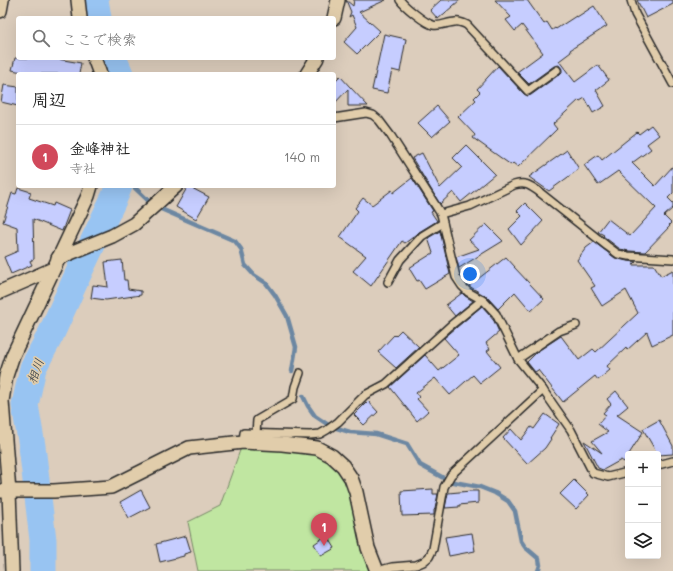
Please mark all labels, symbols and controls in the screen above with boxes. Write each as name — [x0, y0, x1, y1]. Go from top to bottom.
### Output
search box — [16, 16, 336, 60]
icon: search — [30, 27, 52, 49]
text: ここで検索 — [62, 29, 137, 49]
text: 周辺 — [32, 88, 66, 110]
text: 金峰神社 — [70, 138, 130, 158]
text: 1 — [42, 148, 48, 165]
text: 140 m — [284, 148, 320, 165]
text: 寺社 — [70, 159, 96, 176]
your location — [460, 264, 480, 284]
water label: 相川 — [22, 356, 47, 386]
map controls — [625, 451, 661, 559]
button: + — [625, 451, 661, 487]
button: − — [625, 487, 661, 523]
pin: 1 — [311, 513, 337, 546]
button: layers — [625, 523, 661, 559]

